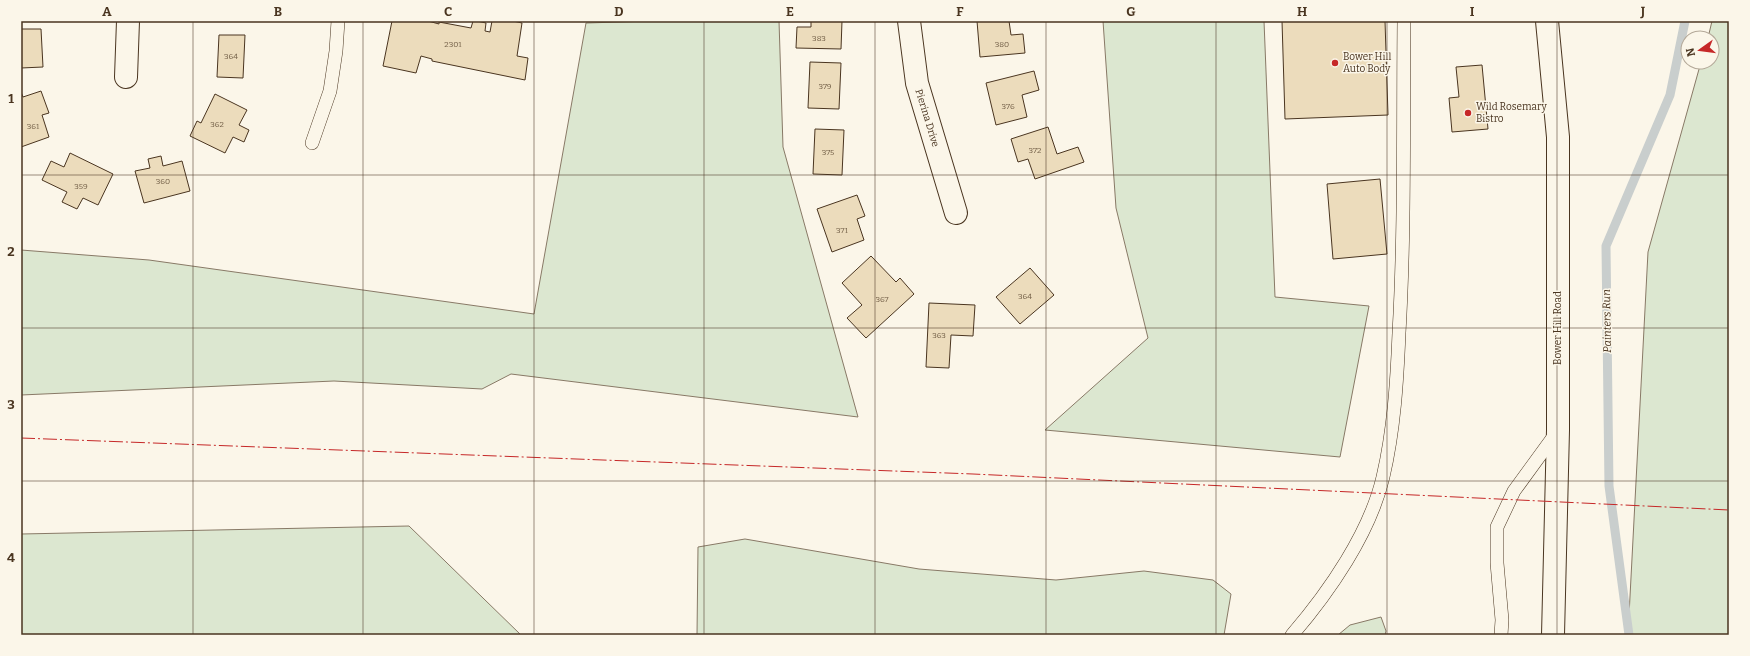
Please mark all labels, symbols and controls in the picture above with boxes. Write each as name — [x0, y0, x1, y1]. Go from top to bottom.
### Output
text: A — [102, 4, 112, 19]
text: B — [274, 4, 282, 19]
text: C — [444, 4, 452, 19]
text: D — [614, 4, 624, 19]
text: E — [786, 4, 794, 19]
text: F — [956, 4, 964, 19]
text: G — [1126, 4, 1136, 19]
text: H — [1297, 4, 1307, 19]
text: I — [1470, 4, 1475, 19]
text: J — [1640, 4, 1646, 19]
north arrow — [1680, 30, 1720, 70]
house number: 383 — [812, 34, 826, 43]
house number: 2301 — [444, 40, 462, 49]
house number: 380 — [995, 40, 1009, 49]
text: N — [1683, 46, 1698, 58]
place label: Bower Hill Auto Body — [1343, 51, 1391, 75]
house number: 364 — [224, 52, 238, 61]
marker: Bower Hill Auto Body — [1330, 58, 1340, 68]
house number: 379 — [818, 82, 832, 91]
street label: Pierina Drive — [912, 88, 942, 148]
text: 1 — [8, 91, 14, 106]
place label: Wild Rosemary Bistro — [1476, 101, 1548, 125]
house number: 376 — [1001, 102, 1015, 111]
marker: Wild Rosemary Bistro — [1463, 108, 1473, 118]
house number: 362 — [210, 120, 224, 129]
house number: 361 — [27, 122, 40, 131]
house number: 372 — [1029, 146, 1041, 155]
house number: 375 — [822, 148, 834, 157]
house number: 360 — [156, 177, 170, 186]
house number: 359 — [74, 182, 88, 191]
house number: 371 — [836, 226, 849, 235]
text: 2 — [7, 244, 15, 259]
water label: Painters Run — [1600, 289, 1614, 353]
street label: Bower Hill Road — [1552, 291, 1564, 365]
house number: 364 — [1018, 292, 1032, 301]
house number: 367 — [875, 295, 889, 304]
house number: 363 — [932, 331, 946, 340]
text: 3 — [7, 397, 15, 412]
text: 4 — [7, 550, 15, 565]

